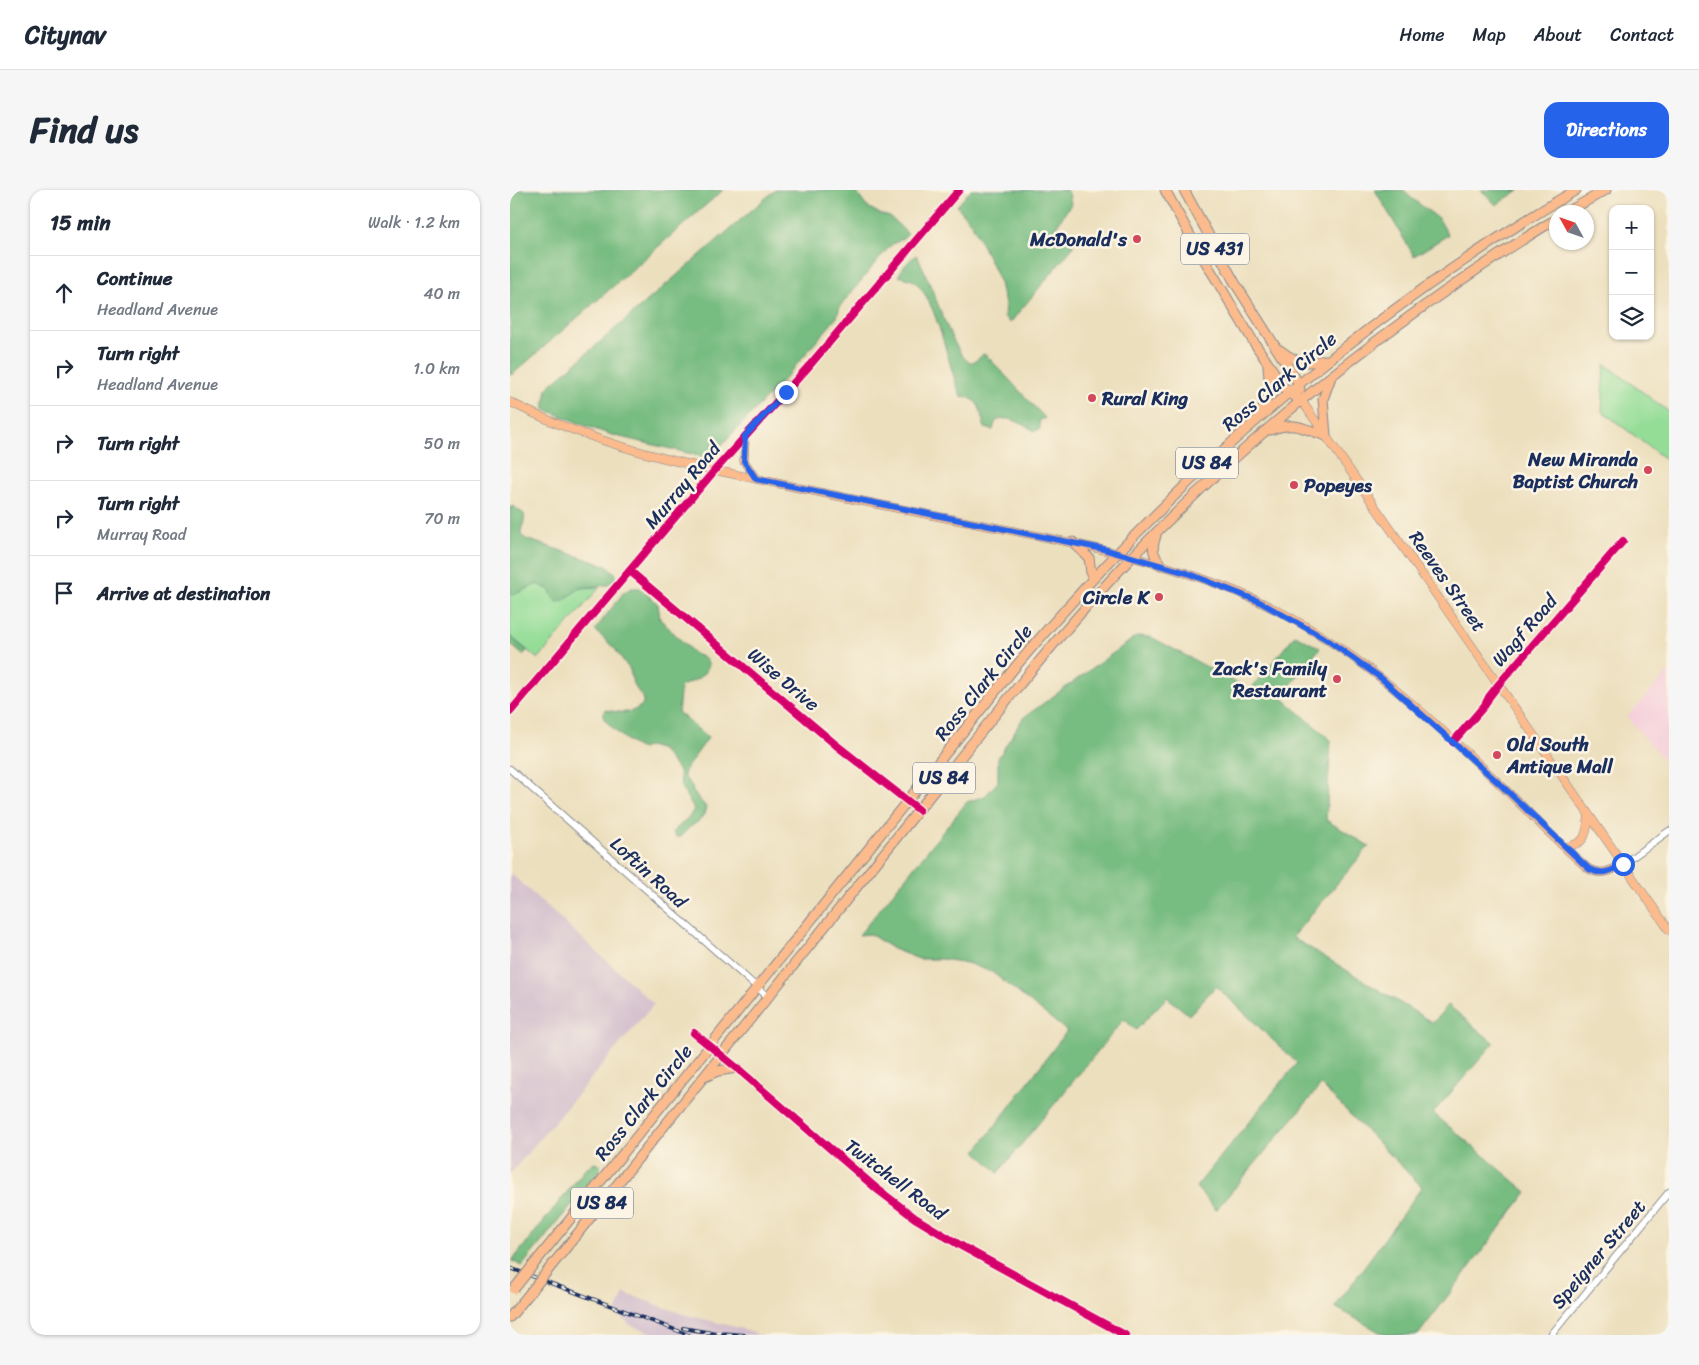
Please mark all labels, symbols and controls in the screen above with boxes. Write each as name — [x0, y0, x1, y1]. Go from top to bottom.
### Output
text: Citynav — [25, 14, 106, 56]
text: Home — [1400, 19, 1445, 51]
text: Map — [1473, 19, 1506, 51]
text: About — [1534, 19, 1582, 51]
text: Contact — [1610, 19, 1674, 51]
text: Find us — [30, 99, 138, 161]
button: Directions — [1544, 102, 1669, 158]
text: 15 min — [50, 204, 111, 242]
north arrow — [1549, 205, 1594, 250]
map controls — [1609, 205, 1654, 340]
button: + — [1609, 205, 1654, 250]
text: Walk · 1.2 km — [368, 208, 460, 237]
place label: McDonald's — [1029, 223, 1128, 256]
marker: McDonald's — [1131, 233, 1143, 245]
road number: US 431 — [1181, 234, 1249, 264]
button: − — [1609, 250, 1654, 295]
text: Continue — [97, 262, 173, 295]
icon: ahead — [50, 279, 78, 307]
text: 40 m — [423, 279, 460, 308]
text: Headland Avenue — [97, 295, 218, 324]
button: layers — [1609, 295, 1654, 340]
street label: Ross Clark Circle — [1214, 323, 1345, 440]
text: Turn right — [97, 337, 179, 370]
icon: right — [50, 354, 78, 382]
text: 1.0 km — [413, 354, 460, 383]
text: Headland Avenue — [97, 370, 218, 399]
route end — [775, 381, 798, 404]
place label: Rural King — [1101, 382, 1189, 415]
marker: Rural King — [1086, 392, 1098, 404]
text: Turn right — [97, 427, 179, 460]
icon: right — [50, 429, 78, 457]
text: 50 m — [424, 429, 460, 458]
street label: Murray Road — [636, 433, 730, 537]
place label: New Miranda Baptist Church — [1513, 443, 1638, 498]
road number: US 84 — [1176, 448, 1238, 478]
marker: New Miranda Baptist Church — [1642, 464, 1654, 476]
place label: Popeyes — [1304, 469, 1373, 502]
marker: Popeyes — [1288, 479, 1300, 491]
text: Turn right — [97, 487, 179, 520]
icon: right — [50, 504, 78, 532]
text: 70 m — [424, 504, 460, 533]
text: Murray Road — [97, 520, 186, 549]
street label: Reeves Street — [1400, 524, 1495, 639]
text: Arrive at destination — [97, 577, 270, 610]
icon: arrive — [50, 579, 78, 607]
place label: Circle K — [1082, 581, 1150, 614]
street label: Wagf Road — [1483, 585, 1567, 674]
marker: Circle K — [1153, 591, 1165, 603]
street label: Ross Clark Circle — [926, 616, 1041, 748]
street label: Wise Drive — [740, 639, 828, 720]
place label: Zack's Family Restaurant — [1212, 652, 1328, 707]
marker: Zack's Family Restaurant — [1331, 673, 1343, 685]
place label: Old South Antique Mall — [1506, 728, 1614, 783]
marker: Old South Antique Mall — [1491, 749, 1503, 761]
road number: US 84 — [913, 762, 975, 794]
street label: Loftin Road — [602, 828, 696, 917]
route start — [1612, 853, 1635, 876]
street label: Ross Clark Circle — [586, 1036, 701, 1168]
street label: Twitchell Road — [837, 1130, 956, 1230]
road number: US 84 — [571, 1188, 633, 1218]
street label: Speigner Street — [1542, 1192, 1654, 1316]

